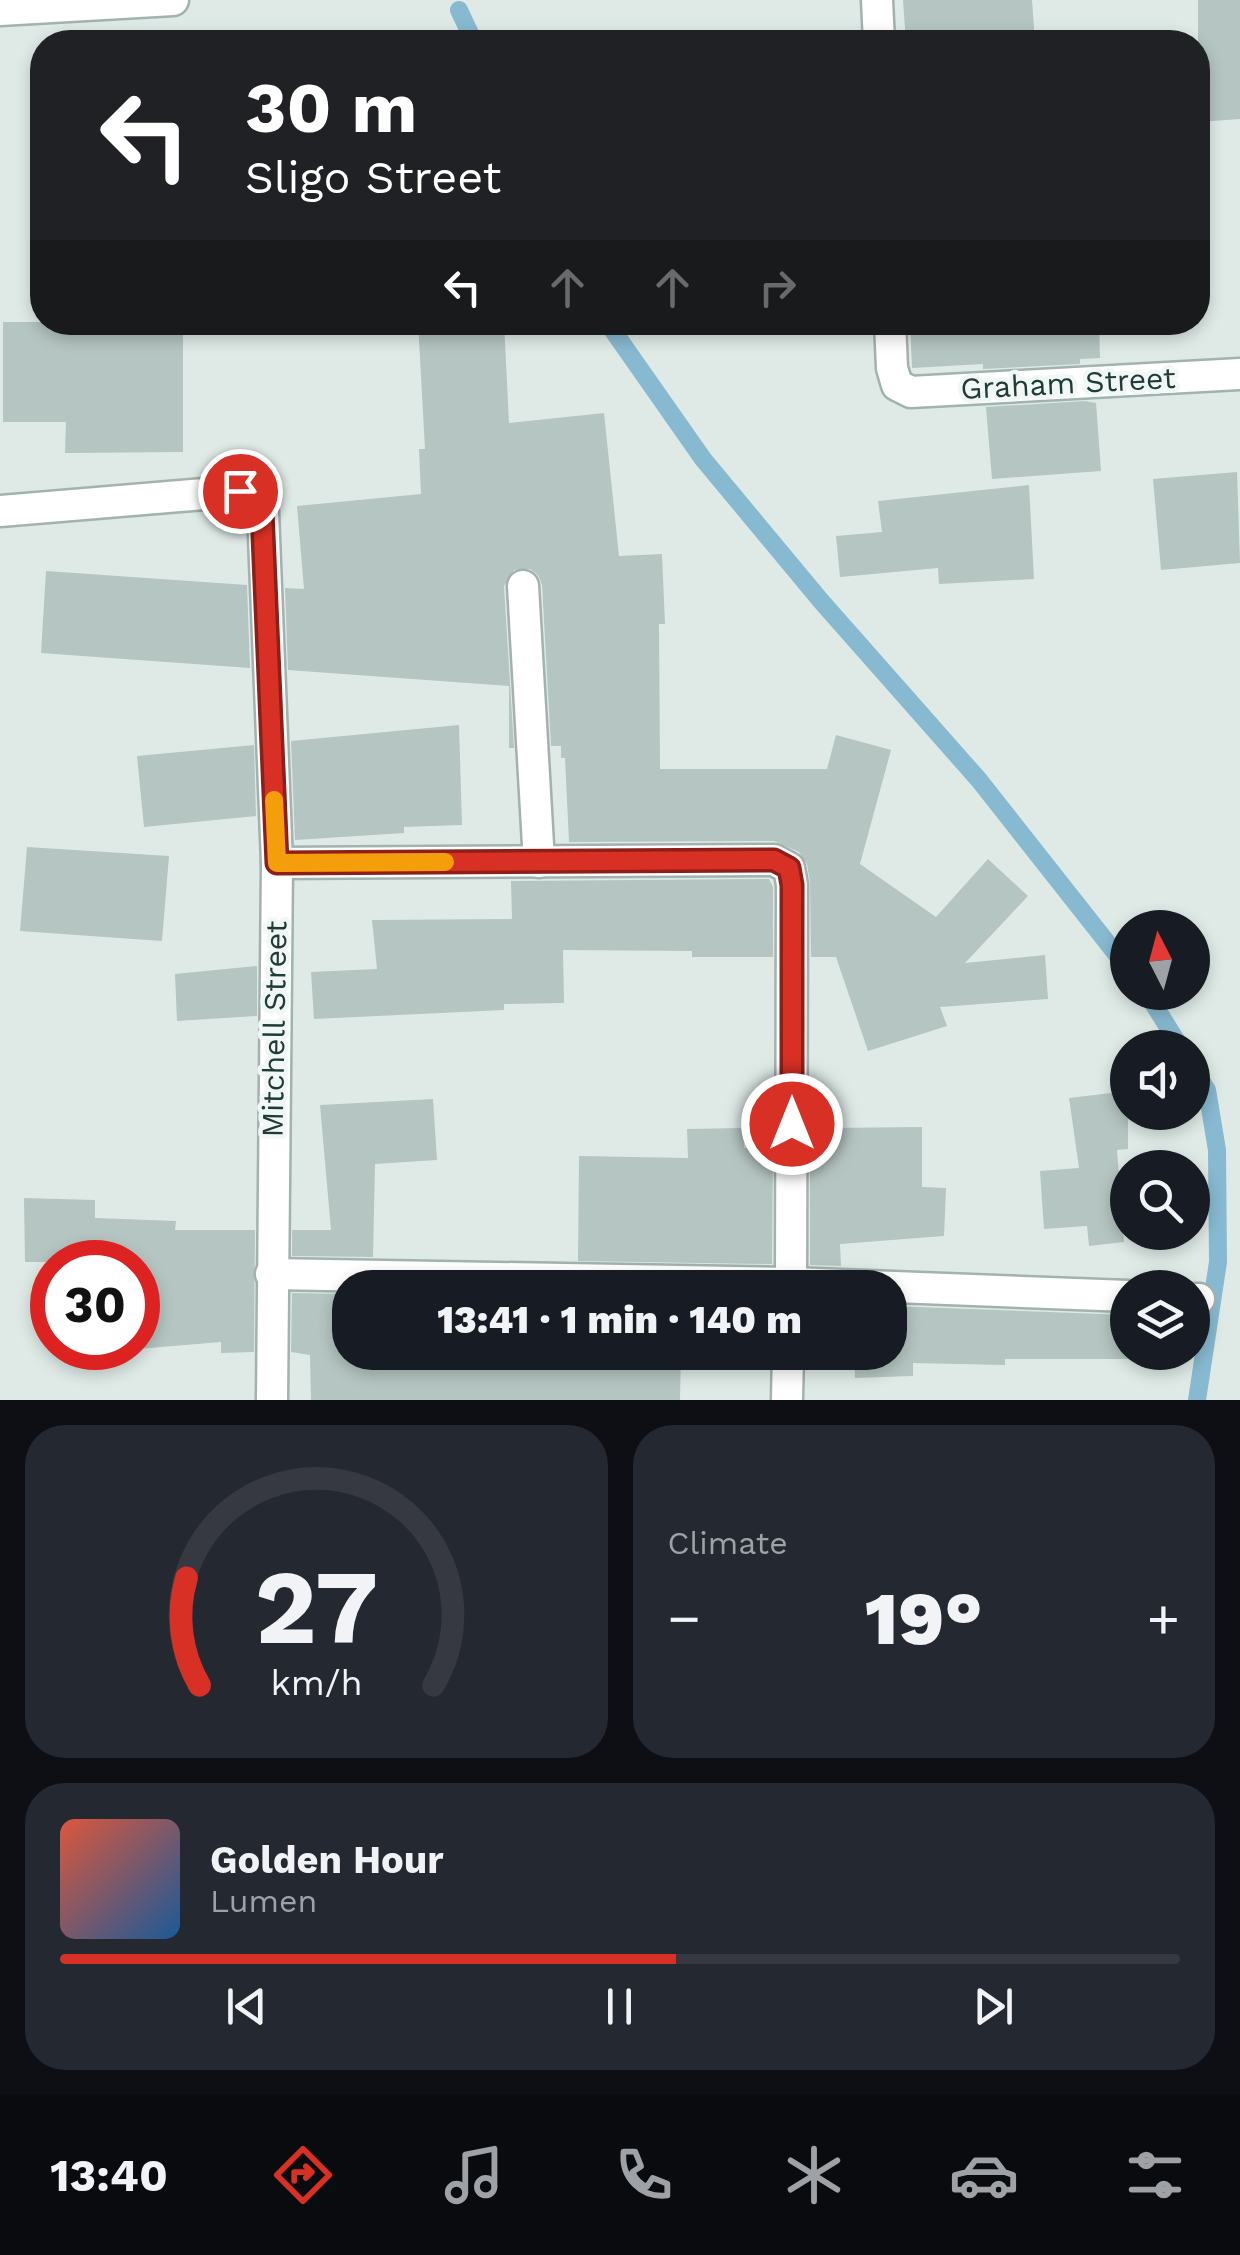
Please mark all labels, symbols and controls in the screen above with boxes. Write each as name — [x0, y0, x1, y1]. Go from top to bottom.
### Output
text: 30 m — [245, 67, 417, 149]
icon: left — [80, 70, 210, 200]
text: Sligo Street — [245, 151, 501, 204]
icon: left — [435, 260, 490, 315]
icon: ahead — [540, 260, 595, 315]
icon: ahead — [645, 260, 700, 315]
icon: right — [750, 260, 805, 315]
street label: Graham Street — [960, 360, 1177, 406]
pin — [198, 449, 283, 534]
icon: arrive — [213, 464, 268, 519]
north arrow — [1110, 910, 1210, 1010]
map controls — [1110, 910, 1210, 1370]
street label: Mitchell Street — [255, 920, 293, 1138]
button: sound — [1110, 1030, 1210, 1130]
position arrow — [740, 1072, 844, 1176]
button: search — [1110, 1150, 1210, 1250]
speed limit sign: 30 — [30, 1240, 160, 1370]
button: layers — [1110, 1270, 1210, 1370]
text: 13:41 · 1 min · 140 m — [437, 1298, 802, 1342]
text: Climate — [668, 1524, 788, 1562]
text: 27 — [255, 1546, 378, 1668]
text: 19° — [865, 1574, 983, 1662]
text: − — [668, 1586, 701, 1650]
text: + — [1147, 1586, 1180, 1650]
text: km/h — [270, 1662, 362, 1704]
text: Golden Hour — [210, 1838, 444, 1882]
text: Lumen — [210, 1882, 317, 1920]
icon: previous — [219, 1979, 274, 2034]
icon: pause — [592, 1979, 647, 2034]
icon: next — [966, 1979, 1021, 2034]
icon: directions — [268, 2140, 338, 2210]
icon: music — [439, 2140, 509, 2210]
icon: phone — [609, 2140, 679, 2210]
icon: climate — [779, 2140, 849, 2210]
icon: car — [949, 2140, 1019, 2210]
icon: filters — [1120, 2140, 1190, 2210]
text: 13:40 — [50, 2149, 168, 2202]

